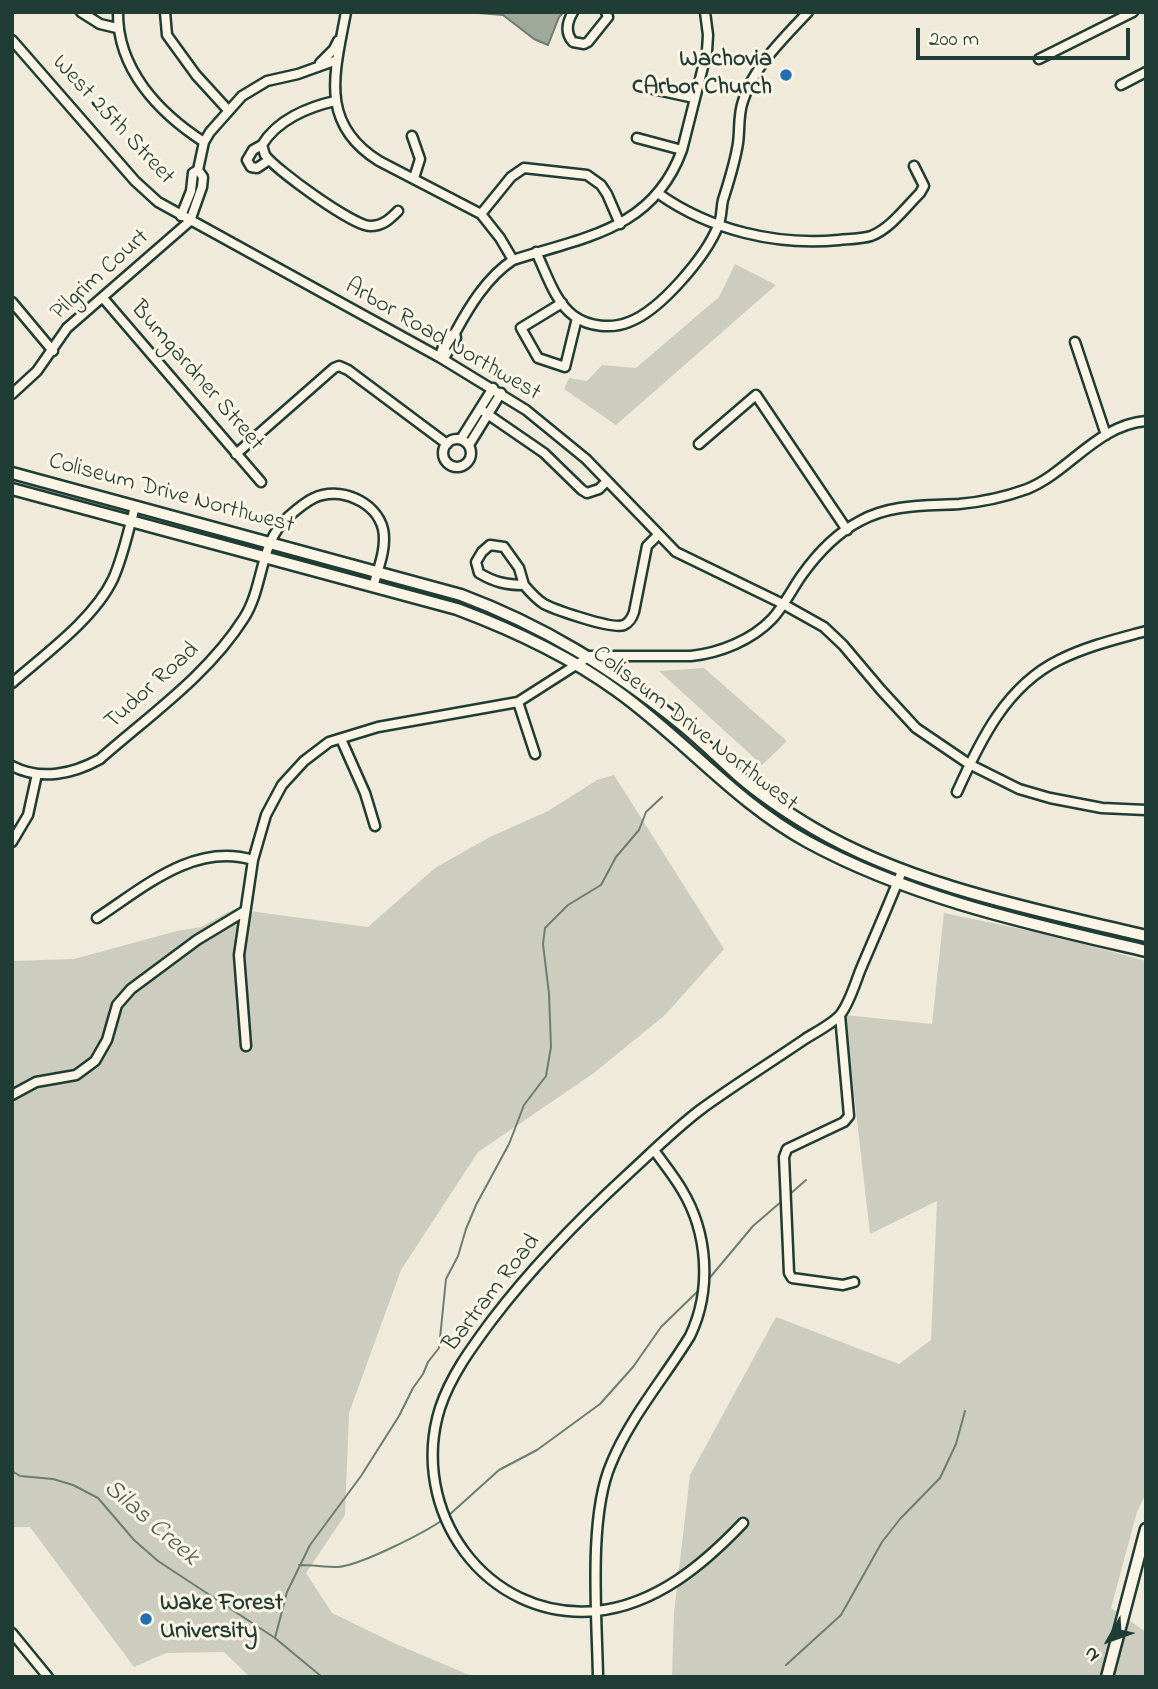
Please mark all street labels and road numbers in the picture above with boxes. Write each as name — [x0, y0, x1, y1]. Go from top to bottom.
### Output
street label: West 25th Street — [44, 50, 180, 192]
street label: Pilgrim Court — [46, 224, 156, 328]
street label: Arbor Road Northwest — [339, 273, 545, 409]
street label: Bumgardner Street — [123, 296, 269, 458]
street label: Coliseum Drive Northwest — [45, 448, 297, 542]
street label: Tudor Road — [100, 637, 206, 737]
street label: Coliseum Drive Northwest — [585, 641, 803, 819]
street label: Bartram Road — [438, 1229, 548, 1359]

